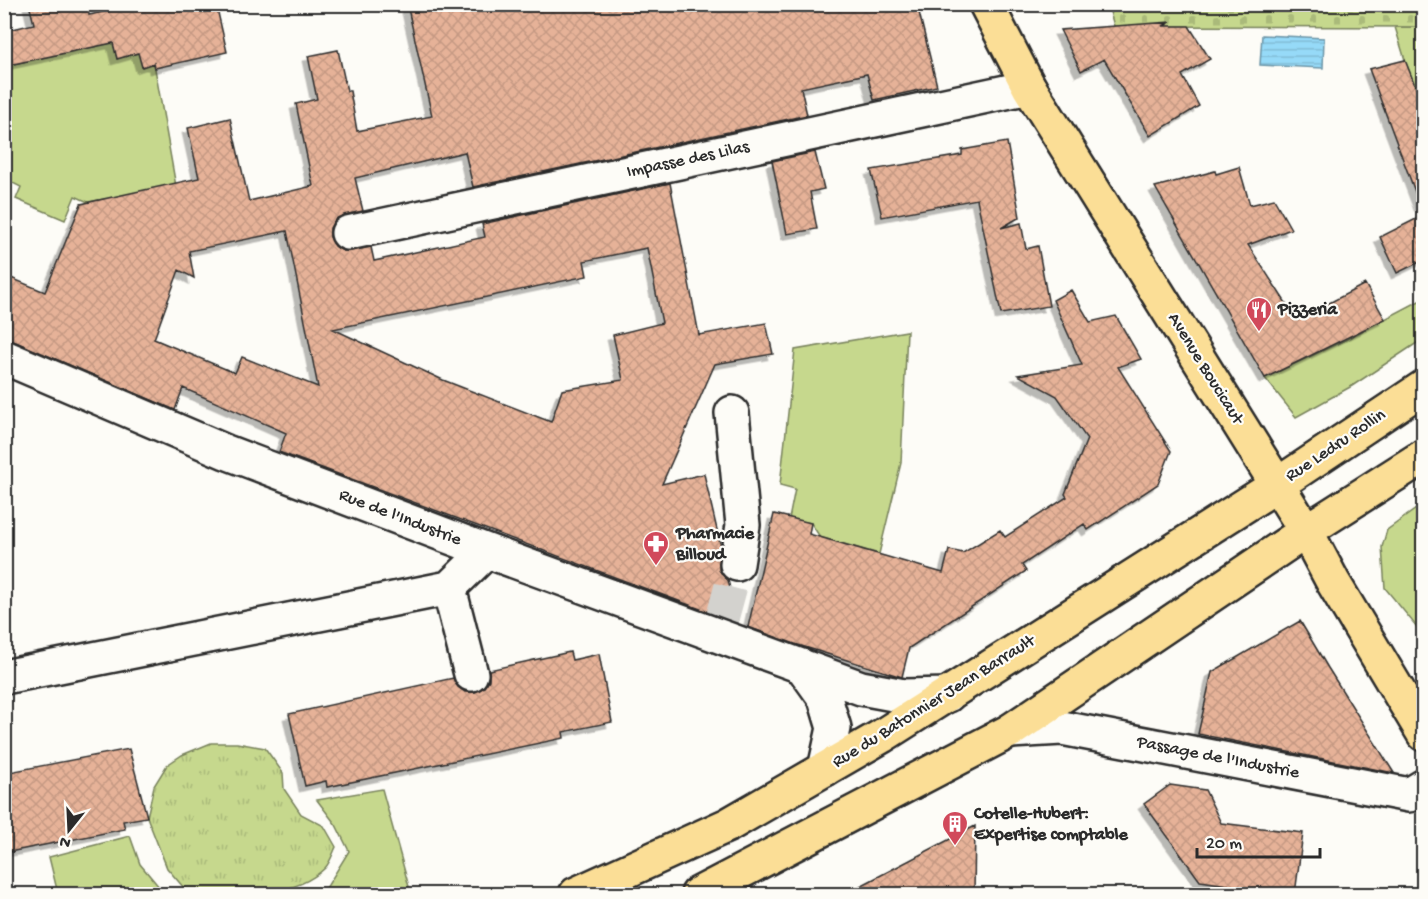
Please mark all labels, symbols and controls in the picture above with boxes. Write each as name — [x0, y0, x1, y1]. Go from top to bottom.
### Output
street label: Impasse des Lilas — [625, 136, 752, 183]
restaurant icon: Pizzeria — [1244, 295, 1274, 333]
place label: Pizzeria — [1277, 300, 1338, 321]
street label: Avenue Boucicaut — [1162, 309, 1249, 430]
street label: Rue Ledru Rollin — [1282, 405, 1390, 487]
street label: Rue de l'Industrie — [336, 485, 465, 551]
place label: Pharmacie Billoud — [675, 524, 755, 566]
pharmacy icon: Pharmacie Billoud — [641, 529, 671, 567]
street label: Rue du Batonnier Jean Barrault — [829, 630, 1041, 773]
street label: Passage de l'Industrie — [1134, 732, 1302, 784]
north arrow — [39, 800, 99, 860]
place label: Cotelle-Hubert: Expertise comptable — [973, 804, 1129, 846]
building icon: Cotelle-Hubert: Expertise comptable — [940, 809, 970, 847]
scale bar — [1197, 821, 1320, 859]
text: N — [57, 830, 73, 852]
text: 20 m — [1206, 834, 1242, 855]

